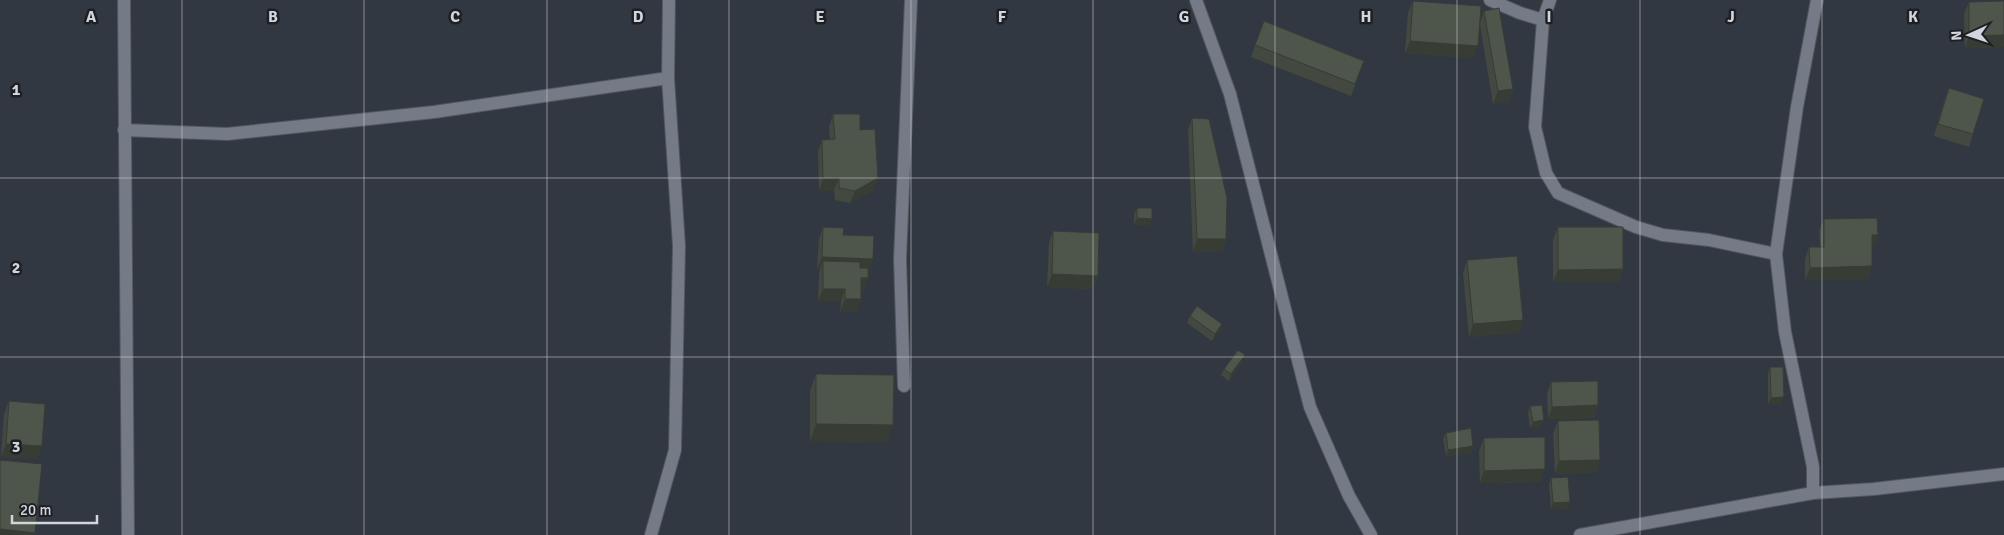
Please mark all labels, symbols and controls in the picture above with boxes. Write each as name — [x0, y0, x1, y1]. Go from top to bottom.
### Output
text: A — [86, 7, 97, 27]
text: B — [268, 7, 278, 27]
text: C — [450, 7, 460, 27]
text: D — [633, 7, 644, 27]
text: E — [815, 7, 825, 27]
text: F — [998, 7, 1007, 27]
text: G — [1179, 7, 1189, 27]
text: H — [1361, 7, 1371, 27]
text: I — [1546, 7, 1552, 27]
text: J — [1727, 7, 1735, 27]
text: K — [1908, 7, 1918, 27]
north arrow — [1944, 10, 1994, 60]
text: N — [1948, 30, 1965, 41]
text: 1 — [12, 80, 21, 100]
text: 2 — [12, 258, 20, 278]
text: 3 — [12, 437, 20, 457]
scale bar — [12, 492, 98, 524]
text: 20 m — [20, 501, 51, 519]

